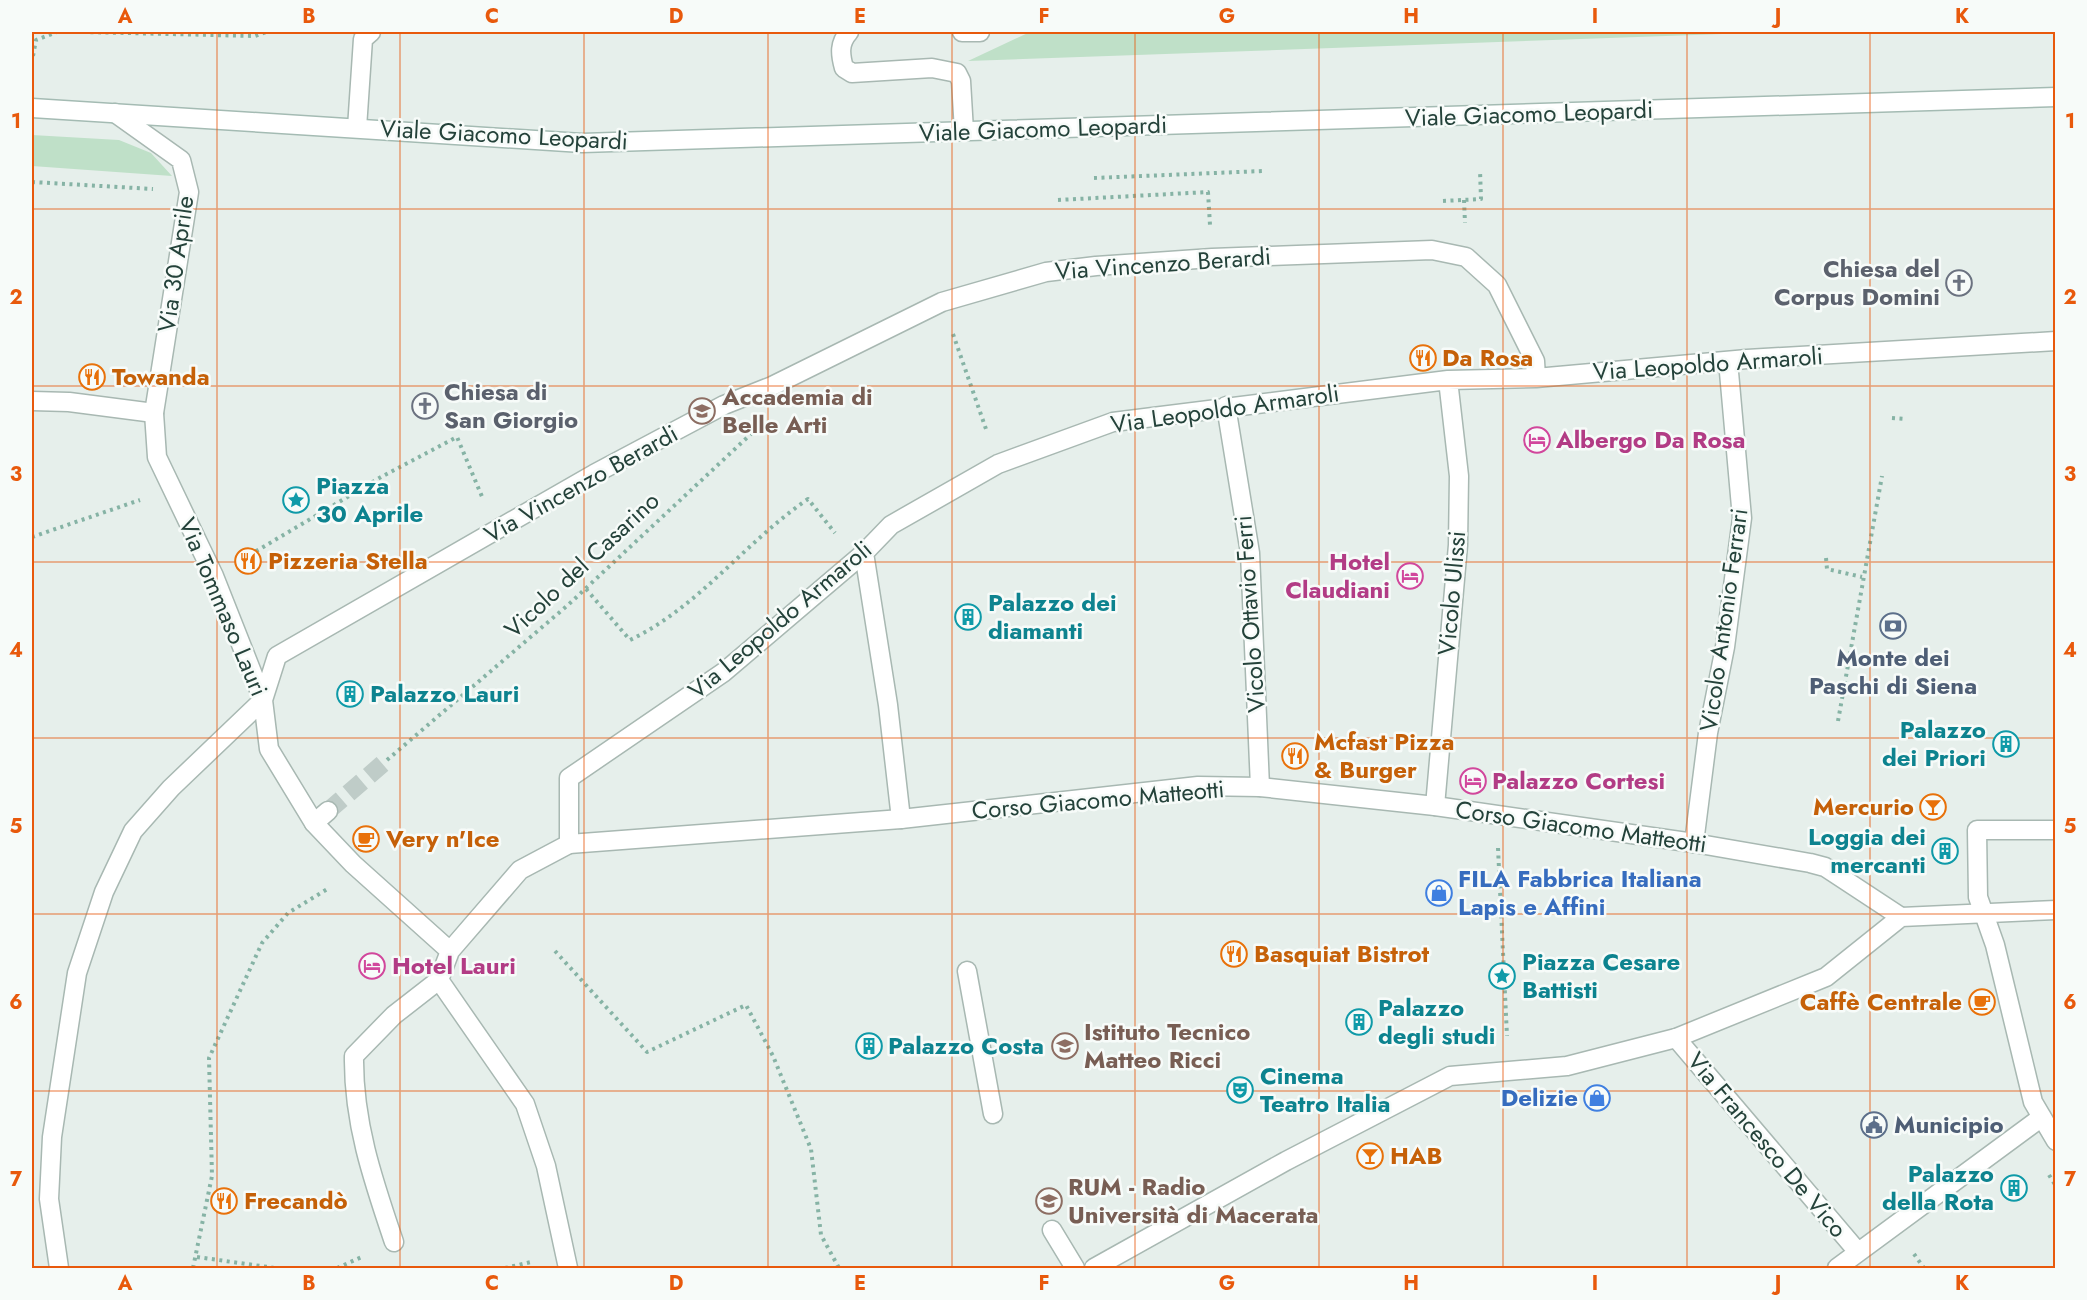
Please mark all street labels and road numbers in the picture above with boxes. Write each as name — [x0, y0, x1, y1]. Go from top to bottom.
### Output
street label: Viale Giacomo Leopardi — [1404, 92, 1654, 135]
street label: Viale Giacomo Leopardi — [918, 107, 1168, 150]
street label: Viale Giacomo Leopardi — [379, 111, 629, 158]
street label: Via 30 Aprile — [149, 193, 202, 334]
street label: Via Vincenzo Berardi — [1054, 238, 1272, 289]
street label: Via Leopoldo Armaroli — [1592, 338, 1824, 389]
street label: Via Leopoldo Armaroli — [1108, 375, 1341, 442]
street label: Via Vincenzo Berardi — [478, 416, 684, 551]
street label: Vicolo del Casarino — [496, 483, 667, 646]
street label: Vicolo Antonio Ferrari — [1691, 506, 1756, 734]
street label: Via Tommaso Lauri — [170, 512, 277, 702]
street label: Vicolo Ottavio Ferri — [1225, 514, 1274, 714]
street label: Vicolo Ulissi — [1429, 529, 1474, 657]
street label: Via Leopoldo Armaroli — [680, 532, 879, 707]
street label: Corso Giacomo Matteotti — [970, 771, 1226, 828]
street label: Corso Giacomo Matteotti — [1453, 792, 1709, 861]
street label: Via Francesco De Vico — [1679, 1044, 1856, 1245]

